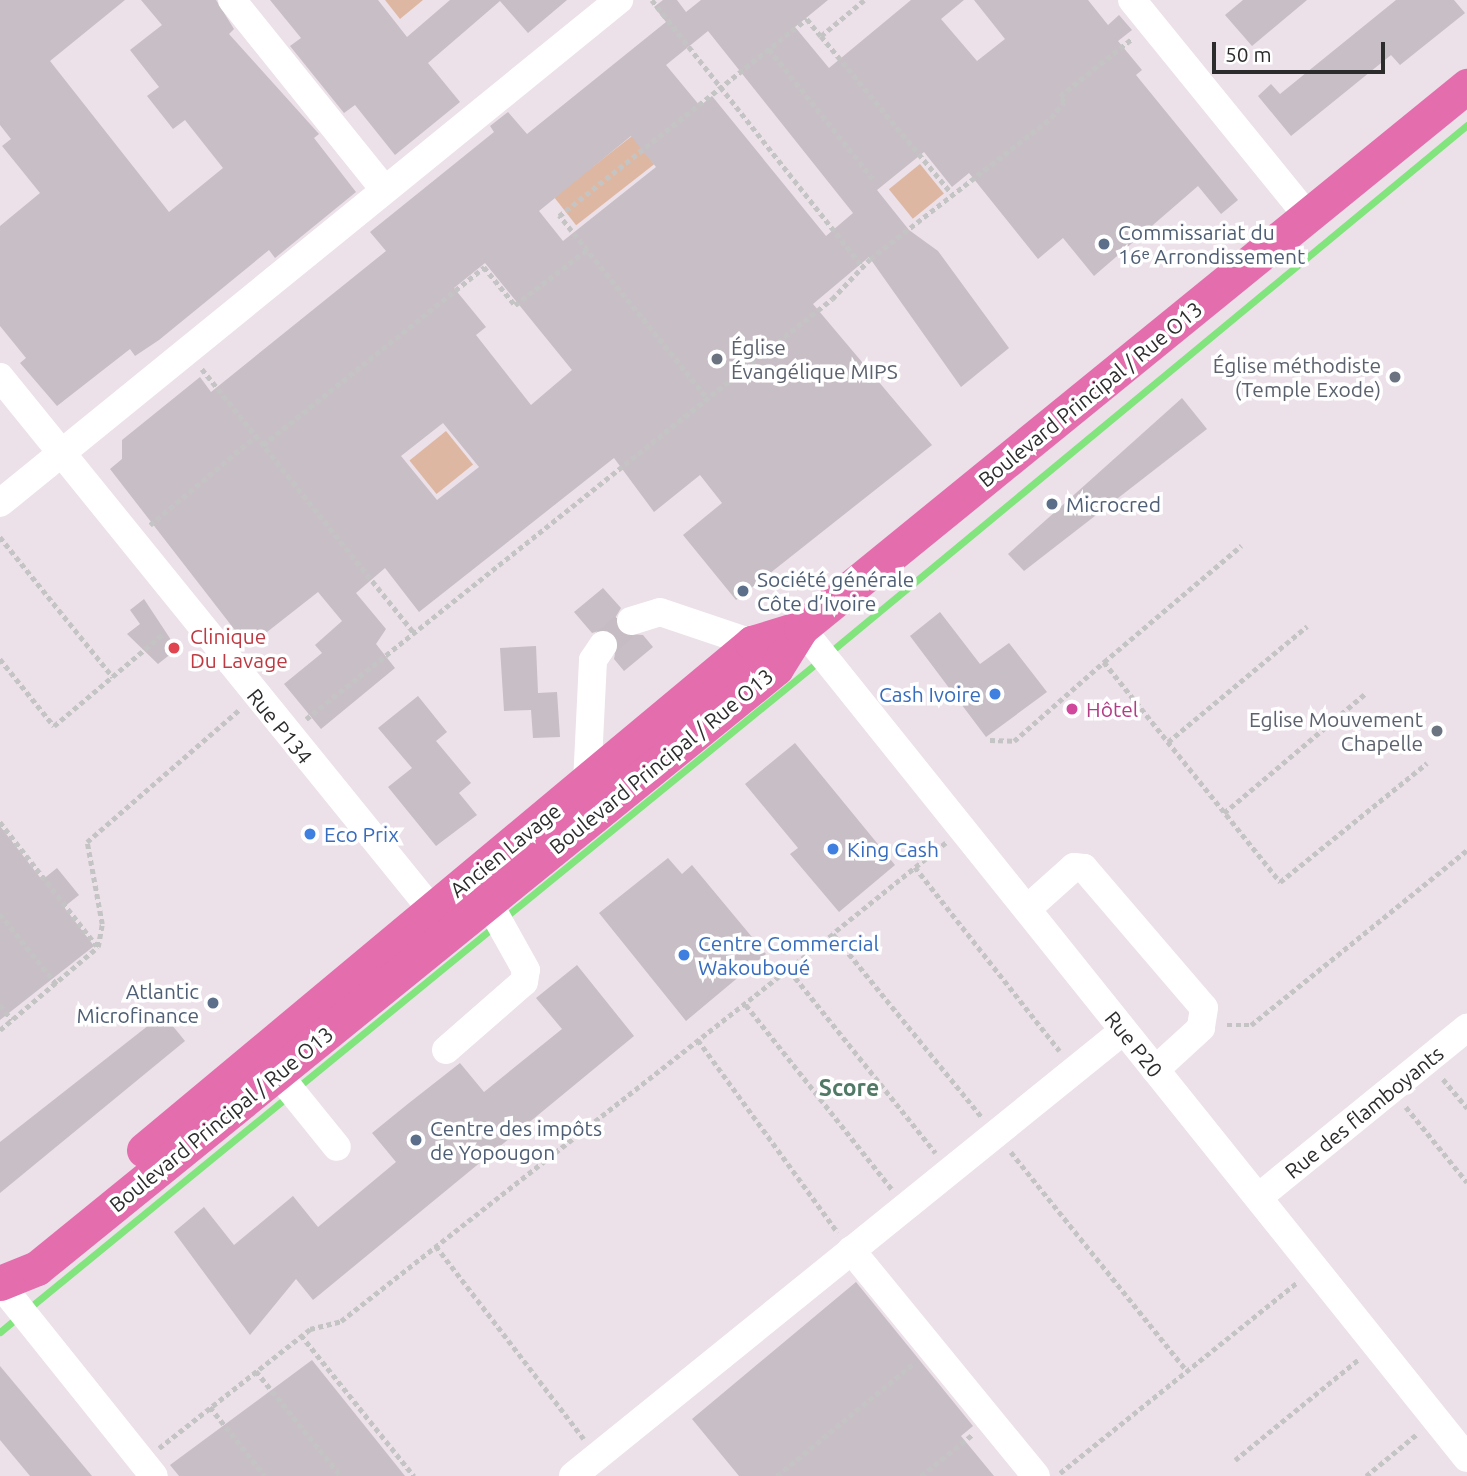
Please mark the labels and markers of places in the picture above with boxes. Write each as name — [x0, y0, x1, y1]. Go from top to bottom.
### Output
place label: Commissariat du 16ᵉ Arrondissement — [1118, 219, 1305, 269]
marker: Commissariat du 16ᵉ Arrondissement — [1096, 236, 1112, 252]
place label: Église Évangélique MIPS — [731, 334, 898, 384]
marker: Église Évangélique MIPS — [709, 351, 725, 367]
place label: Église méthodiste (Temple Exode) — [1213, 352, 1381, 402]
marker: Église méthodiste (Temple Exode) — [1387, 369, 1403, 385]
place label: Microcred — [1066, 491, 1161, 517]
marker: Microcred — [1044, 496, 1060, 512]
place label: Société générale Côte d’Ivoire — [757, 566, 914, 616]
marker: Société générale Côte d’Ivoire — [735, 583, 751, 599]
place label: Clinique Du Lavage — [190, 623, 288, 673]
marker: Clinique Du Lavage — [164, 638, 184, 658]
place label: Cash Ivoire — [879, 681, 981, 707]
marker: Cash Ivoire — [987, 686, 1003, 702]
place label: Hôtel — [1086, 696, 1138, 722]
marker: Hôtel — [1064, 701, 1080, 717]
place label: Eglise Mouvement Chapelle — [1249, 706, 1423, 756]
marker: Eglise Mouvement Chapelle — [1429, 723, 1445, 739]
place label: Eco Prix — [324, 821, 399, 847]
marker: Eco Prix — [302, 826, 318, 842]
place label: King Cash — [847, 836, 939, 862]
marker: King Cash — [825, 841, 841, 857]
place label: Centre Commercial Wakouboué — [698, 930, 879, 980]
marker: Centre Commercial Wakouboué — [676, 947, 692, 963]
place label: Atlantic Microfinance — [76, 978, 199, 1028]
marker: Atlantic Microfinance — [205, 995, 221, 1011]
place label: Centre des impôts de Yopougon — [430, 1115, 602, 1165]
marker: Centre des impôts de Yopougon — [408, 1132, 424, 1148]

